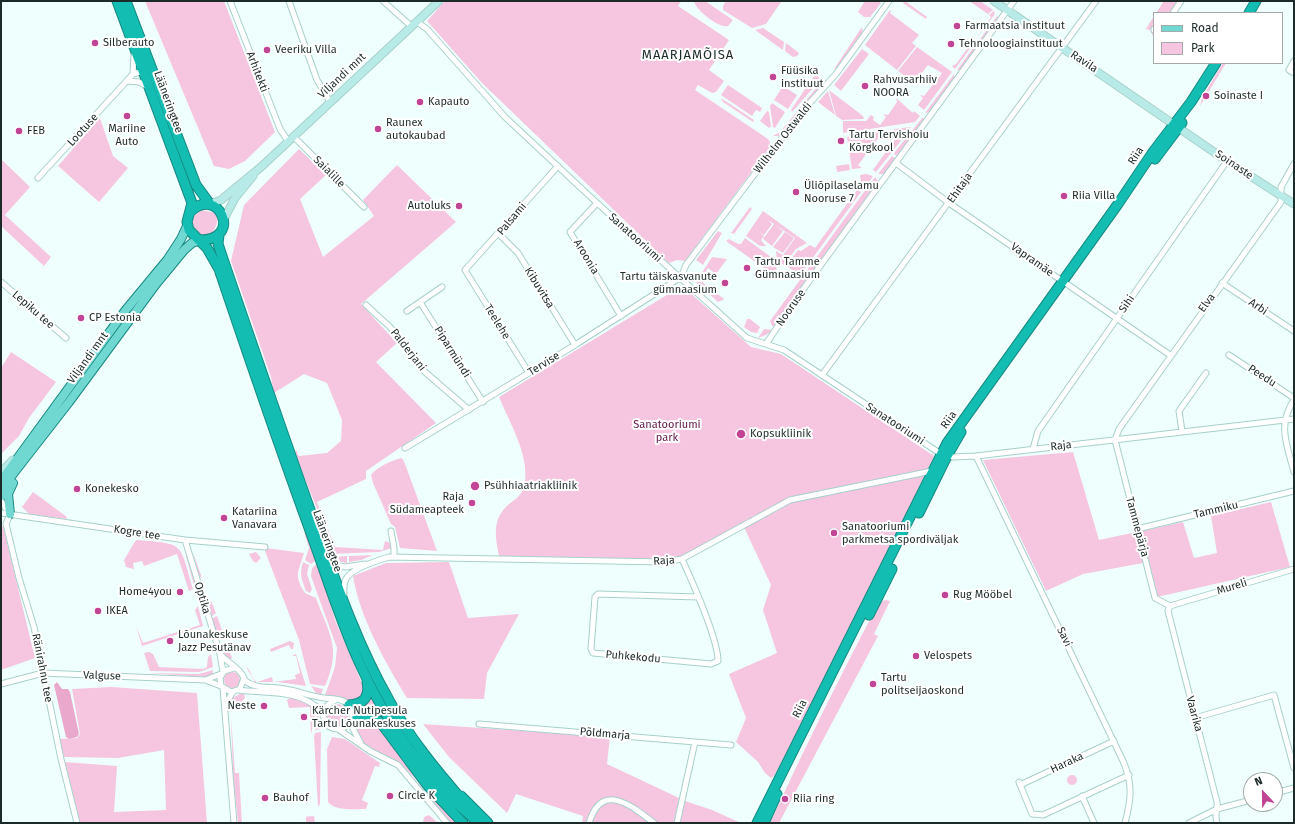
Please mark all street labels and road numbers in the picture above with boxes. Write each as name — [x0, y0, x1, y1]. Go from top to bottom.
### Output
street label: Ravila — [1068, 48, 1100, 76]
street label: Arhitekti — [243, 50, 271, 94]
street label: Viljandi mnt — [315, 51, 369, 101]
street label: Lääneringtee — [151, 69, 185, 135]
street label: Wilhelm Ostwaldi — [751, 100, 815, 176]
street label: Lootuse — [65, 111, 101, 149]
street label: Riia — [1125, 145, 1147, 167]
street label: Soinaste — [1213, 148, 1255, 182]
street label: Saialille — [310, 153, 348, 191]
street label: Ehitaja — [945, 170, 975, 206]
street label: Palsami — [495, 200, 529, 238]
street label: Sanatooriumi — [606, 211, 664, 265]
street label: Aroonia — [570, 237, 602, 277]
street label: Vapramäe — [1008, 240, 1056, 280]
street label: Kibuvitsa — [521, 265, 557, 311]
street label: Nooruse — [774, 287, 808, 329]
street label: Lepiku tee — [9, 288, 57, 332]
street label: Elva — [1196, 291, 1218, 315]
street label: Sihi — [1116, 293, 1138, 315]
street label: Arbi — [1246, 296, 1270, 318]
street label: Teelehe — [481, 302, 513, 342]
street label: Piparmündi — [431, 324, 473, 380]
street label: Palderjani — [387, 326, 429, 374]
street label: Viljandi mnt — [65, 330, 111, 386]
street label: Tervise — [526, 349, 562, 379]
street label: Peedu — [1245, 362, 1279, 390]
street label: Sanatooriumi — [863, 400, 927, 448]
street label: Riia — [938, 408, 960, 432]
street label: Raja — [1050, 438, 1072, 454]
street label: Tammepärja — [1123, 496, 1151, 558]
street label: Tammiku — [1193, 499, 1239, 521]
street label: Lääneringtee — [310, 508, 344, 574]
street label: Kogre tee — [113, 523, 161, 543]
street label: Raja — [653, 554, 675, 568]
street label: Mureli — [1215, 576, 1249, 598]
street label: Optika — [191, 580, 213, 616]
street label: Savi — [1054, 625, 1074, 649]
street label: Ränirahnu tee — [29, 632, 55, 704]
street label: Puhkekodu — [605, 648, 661, 666]
street label: Valguse — [83, 669, 121, 683]
street label: Vaarika — [1183, 695, 1205, 733]
street label: Riia — [790, 698, 810, 720]
street label: Põldmarja — [579, 725, 631, 743]
street label: Haraka — [1048, 750, 1086, 776]

